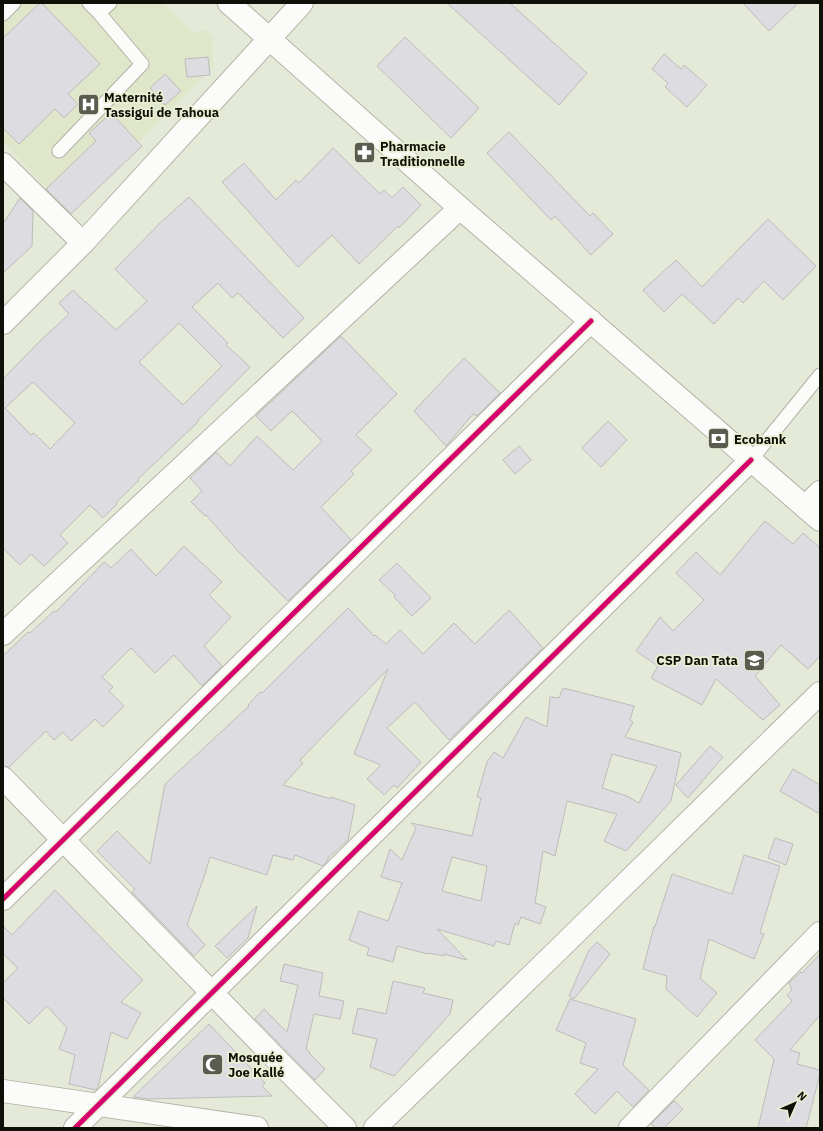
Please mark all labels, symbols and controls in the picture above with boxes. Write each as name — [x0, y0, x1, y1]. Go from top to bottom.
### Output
place label: Maternité Tassigui de Tahoua — [104, 89, 219, 121]
hospital icon: Maternité Tassigui de Tahoua — [76, 91, 102, 117]
place label: Pharmacie Traditionnelle — [380, 138, 465, 170]
pharmacy icon: Pharmacie Traditionnelle — [352, 140, 378, 166]
bank icon: Ecobank — [705, 426, 731, 452]
place label: Ecobank — [734, 431, 787, 448]
school or university icon: CSP Dan Tata — [741, 647, 767, 673]
place label: CSP Dan Tata — [656, 652, 738, 669]
place label: Mosquée Joe Kallé — [228, 1049, 284, 1081]
mosque icon: Mosquée Joe Kallé — [200, 1051, 226, 1077]
north arrow — [775, 1083, 815, 1123]
text: N — [794, 1088, 810, 1104]

